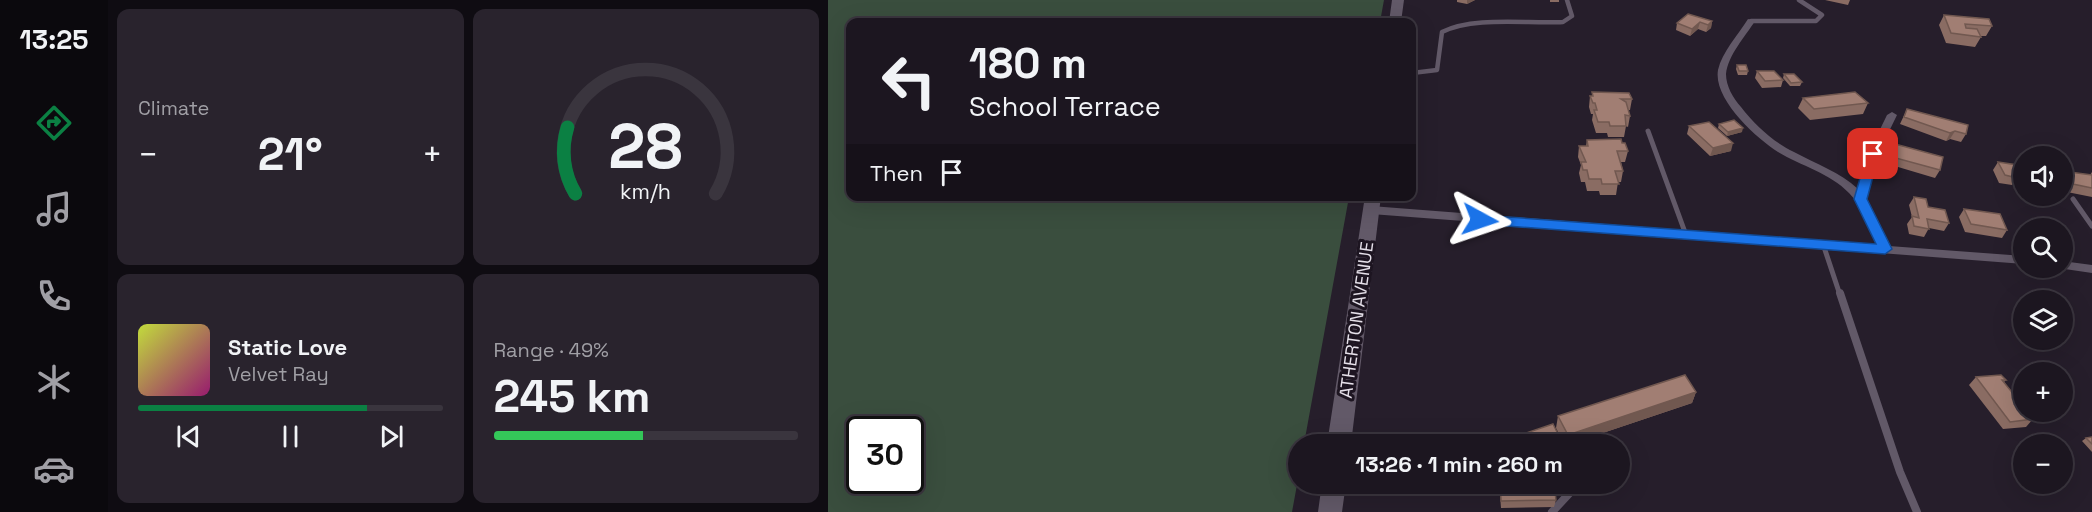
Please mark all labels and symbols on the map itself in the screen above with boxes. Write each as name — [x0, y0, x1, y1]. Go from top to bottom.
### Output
pin — [1847, 128, 1898, 179]
position arrow — [1448, 188, 1512, 252]
street label: ATHERTON AVENUE — [1334, 240, 1378, 400]
speed limit sign: 30 — [846, 416, 924, 494]

